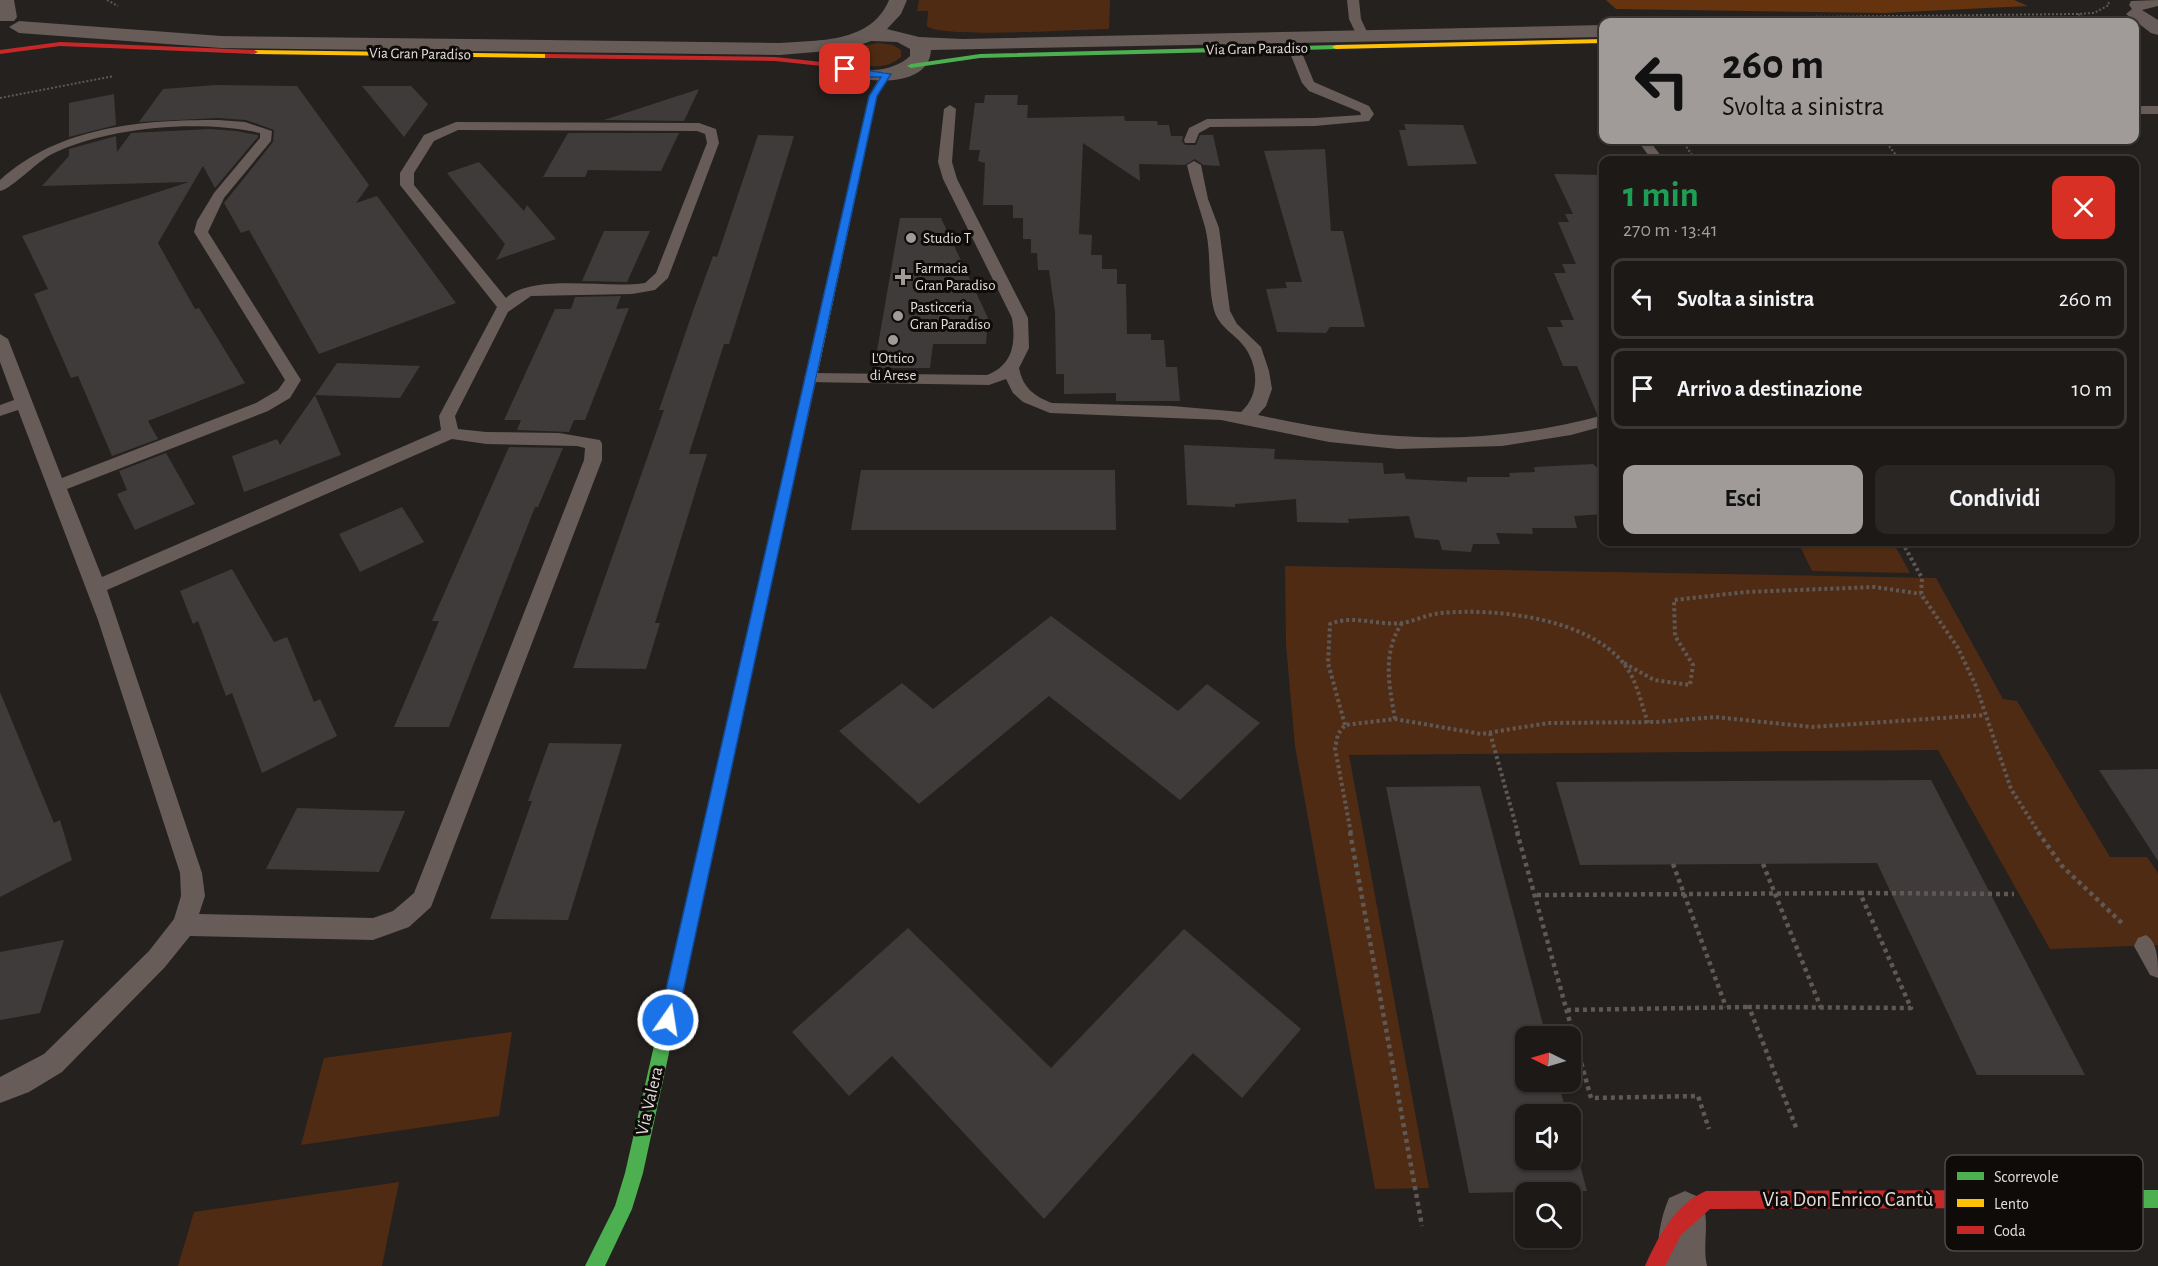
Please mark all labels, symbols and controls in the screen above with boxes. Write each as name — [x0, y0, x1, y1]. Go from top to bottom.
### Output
street label: Via Gran Paradiso — [1206, 41, 1308, 57]
icon: left — [1623, 42, 1701, 120]
pin — [819, 43, 870, 94]
text: 260 m — [1722, 44, 1824, 86]
street label: Via Gran Paradiso — [369, 46, 471, 62]
icon: arrive — [828, 52, 861, 85]
text: Svolta a sinistra — [1722, 93, 1884, 120]
button: close — [2052, 176, 2115, 239]
text: 1 min — [1623, 177, 1699, 213]
text: 270 m · 13:41 — [1623, 220, 1718, 240]
marker: Studio T — [904, 231, 918, 245]
place label: Studio T — [923, 231, 972, 246]
place label: Farmacia Gran Paradiso — [915, 261, 996, 293]
marker: Farmacia Gran Paradiso — [896, 270, 910, 284]
icon: left — [1626, 282, 1659, 315]
text: Svolta a sinistra — [1677, 288, 1814, 310]
text: 260 m — [2059, 288, 2112, 310]
place label: Pasticceria Gran Paradiso — [910, 300, 991, 332]
marker: Pasticceria Gran Paradiso — [891, 309, 905, 323]
marker: L'Ottico di Arese — [886, 333, 900, 347]
place label: L'Ottico di Arese — [870, 351, 916, 383]
icon: arrive — [1626, 372, 1659, 405]
text: Arrivo a destinazione — [1677, 378, 1862, 400]
text: 10 m — [2072, 378, 2112, 400]
button: Esci — [1623, 465, 1863, 534]
button: Condividi — [1875, 465, 2115, 534]
position arrow — [636, 988, 700, 1052]
north arrow — [1515, 1026, 1581, 1092]
map controls — [1515, 1026, 1581, 1248]
street label: Via Valera — [633, 1065, 667, 1137]
button: sound — [1515, 1104, 1581, 1170]
legend — [1945, 1155, 2143, 1251]
text: Scorrevole — [1994, 1169, 2059, 1185]
button: search — [1515, 1182, 1581, 1248]
street label: Via Don Enrico Cantù — [1763, 1189, 1934, 1210]
text: Lento — [1994, 1196, 2029, 1212]
text: Coda — [1994, 1223, 2026, 1239]

